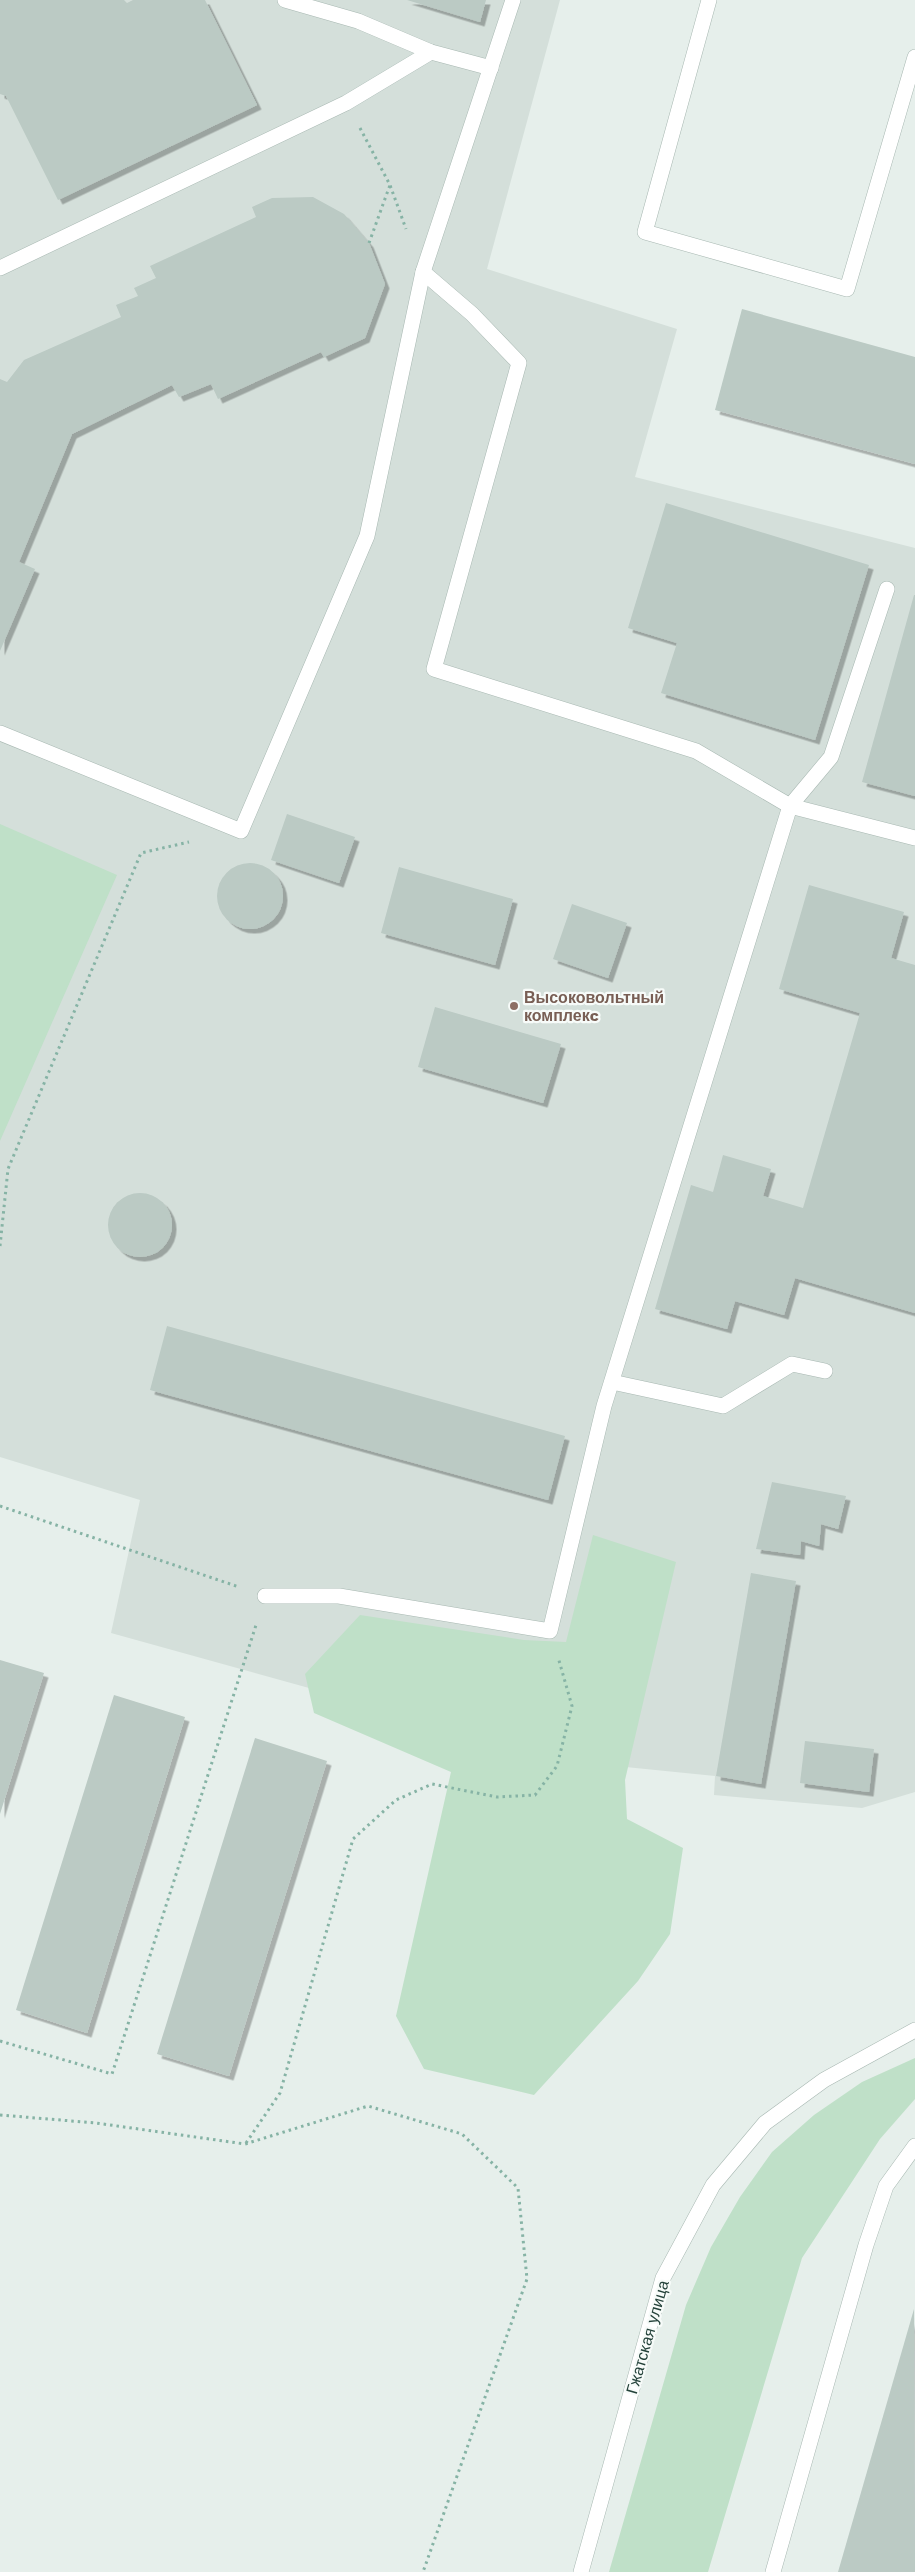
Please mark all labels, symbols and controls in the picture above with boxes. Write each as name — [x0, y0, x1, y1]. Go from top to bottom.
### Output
place label: Высоковольтный комплекc — [524, 988, 664, 1025]
marker: Высоковольтный комплекc — [508, 1000, 520, 1012]
street label: Гжатская улица — [622, 2278, 673, 2396]

